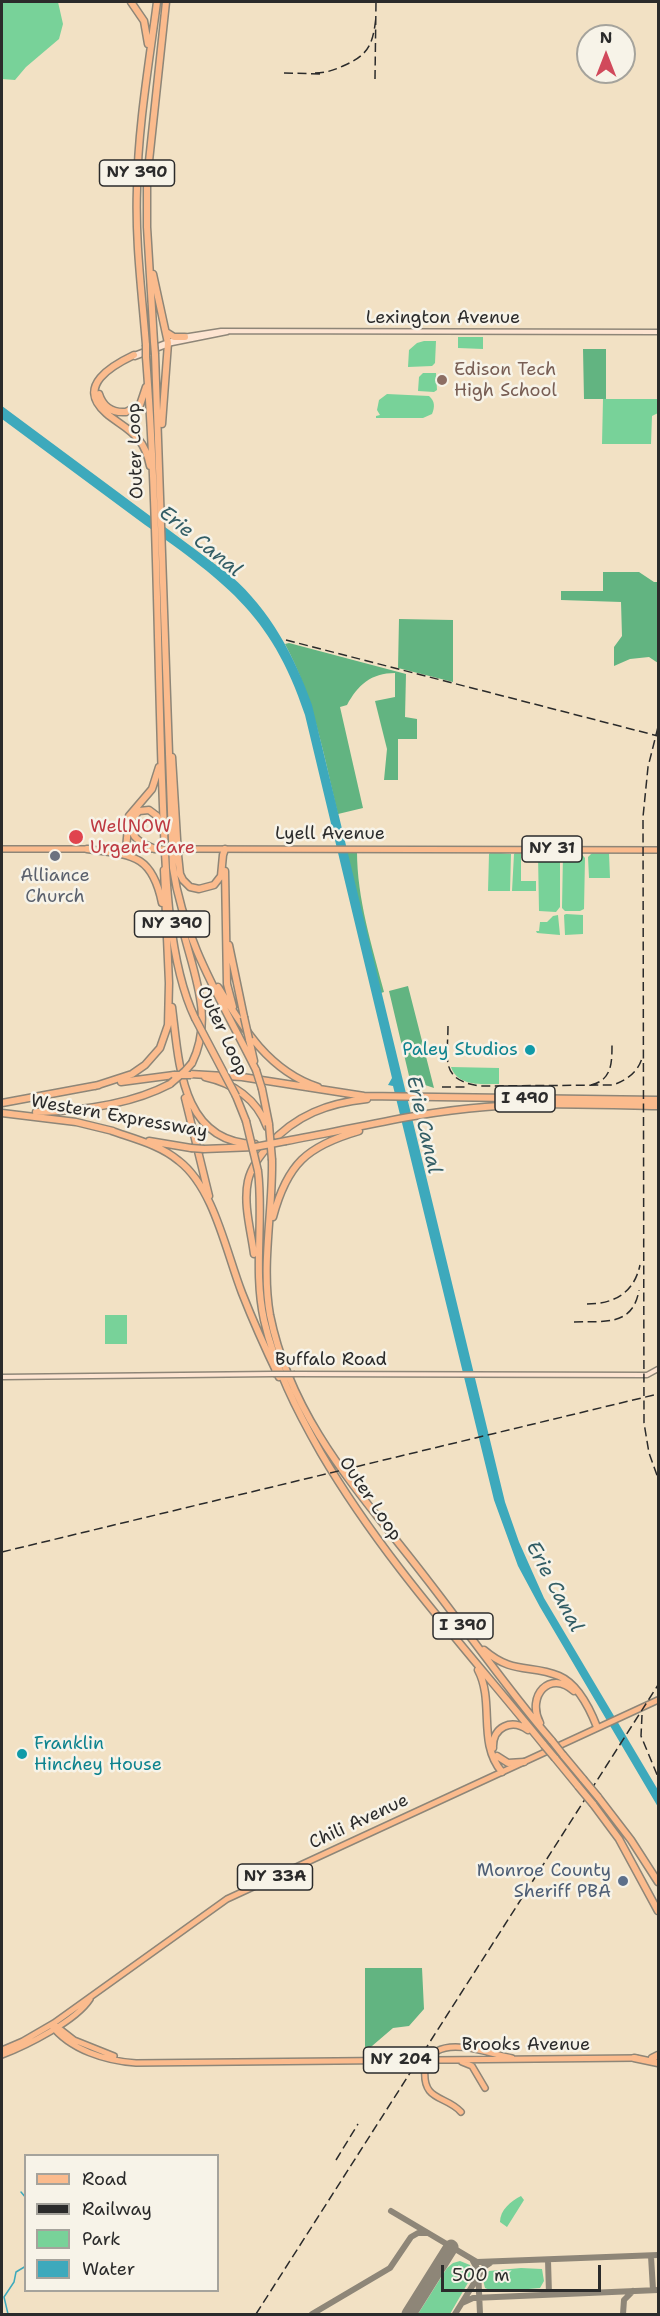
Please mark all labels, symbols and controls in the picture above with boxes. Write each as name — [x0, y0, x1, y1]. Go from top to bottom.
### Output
north arrow — [576, 24, 636, 84]
text: N — [600, 27, 612, 48]
road number: NY 390 — [100, 160, 174, 186]
street label: Lexington Avenue — [366, 307, 520, 329]
place label: Edison Tech High School — [454, 359, 557, 401]
marker: Edison Tech High School — [435, 373, 449, 387]
street label: Outer Loop — [124, 402, 148, 500]
water label: Erie Canal — [154, 501, 246, 583]
place label: WellNOW Urgent Care — [90, 816, 195, 858]
street label: Lyell Avenue — [275, 823, 385, 845]
marker: WellNOW Urgent Care — [67, 828, 85, 846]
road number: NY 31 — [522, 836, 582, 862]
marker: Alliance Church — [48, 849, 62, 863]
place label: Alliance Church — [20, 865, 90, 908]
road number: NY 390 — [134, 911, 210, 937]
street label: Outer Loop — [192, 983, 252, 1079]
place label: Paley Studios — [402, 1039, 518, 1061]
marker: Paley Studios — [523, 1043, 537, 1057]
water label: Erie Canal — [400, 1074, 446, 1176]
road number: I 490 — [495, 1086, 555, 1112]
street label: Western Expressway — [29, 1091, 209, 1143]
street label: Buffalo Road — [275, 1349, 387, 1371]
street label: Outer Loop — [334, 1453, 406, 1545]
water label: Erie Canal — [520, 1537, 588, 1637]
road number: I 390 — [433, 1613, 493, 1639]
place label: Franklin Hinchey House — [34, 1733, 162, 1776]
marker: Franklin Hinchey House — [15, 1747, 29, 1761]
street label: Chili Avenue — [306, 1790, 412, 1854]
place label: Monroe County Sheriff PBA — [477, 1860, 611, 1902]
road number: NY 33A — [238, 1864, 312, 1890]
marker: Monroe County Sheriff PBA — [616, 1874, 630, 1888]
street label: Brooks Avenue — [462, 2034, 590, 2056]
road number: NY 204 — [364, 2047, 438, 2073]
legend — [24, 2154, 219, 2292]
text: Road — [82, 2167, 127, 2191]
text: Railway — [82, 2197, 152, 2221]
text: Park — [82, 2227, 121, 2251]
scale bar — [444, 2253, 604, 2291]
text: Water — [82, 2257, 135, 2281]
text: 500 m — [452, 2263, 510, 2287]

